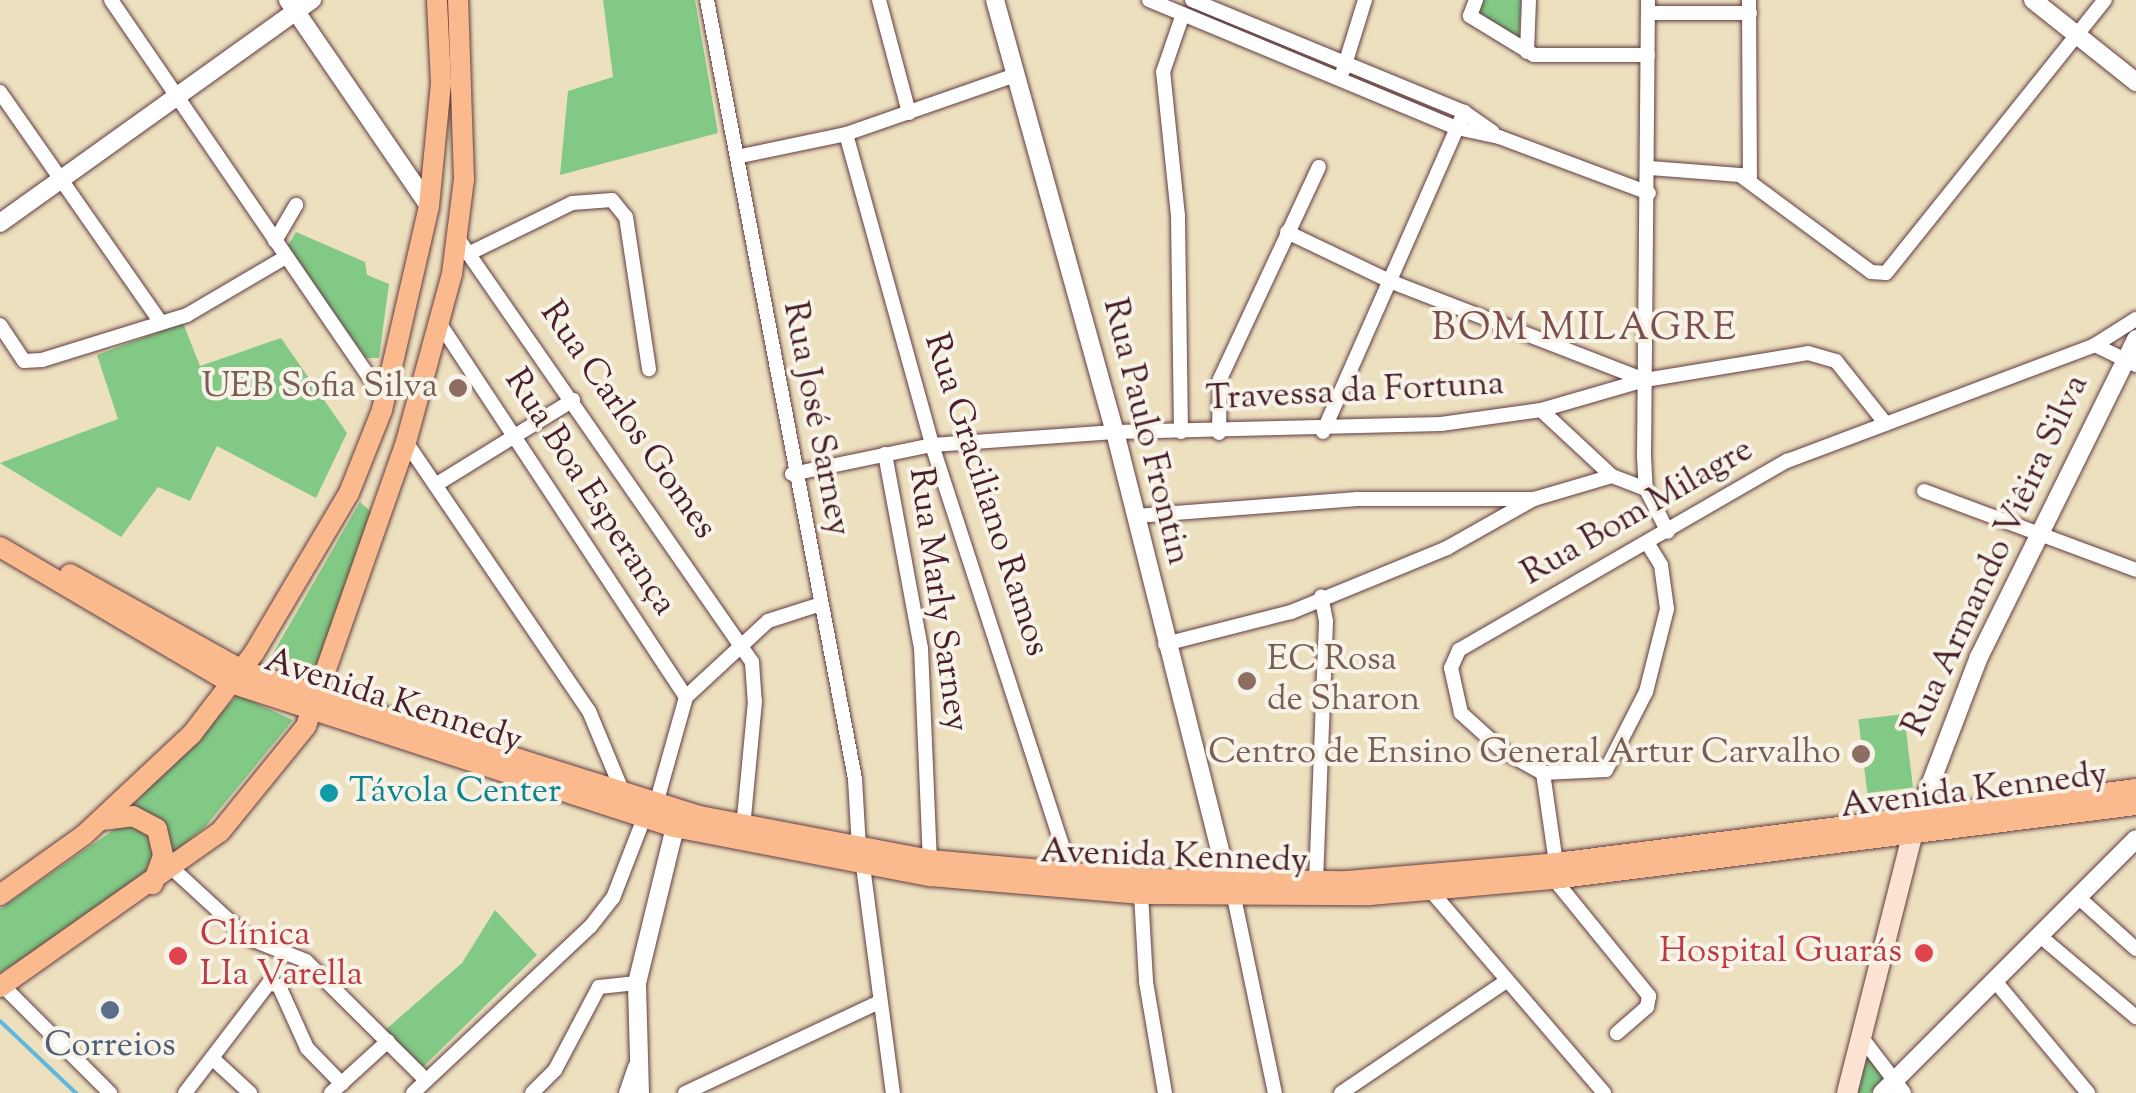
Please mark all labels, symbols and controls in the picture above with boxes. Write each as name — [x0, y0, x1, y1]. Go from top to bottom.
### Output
street label: Rua Carlos Gomes — [529, 294, 725, 548]
street label: Rua Paulo Frontin — [1092, 294, 1198, 570]
street label: Rua José Sarney — [772, 298, 858, 540]
district label: BOM MILAGRE — [1432, 308, 1738, 354]
street label: Rua Graciliano Ramos — [913, 328, 1057, 662]
street label: Rua Boa Esperança — [494, 362, 684, 624]
street label: Travessa da Fortuna — [1205, 364, 1505, 422]
place label: UEB Sofia Silva — [202, 367, 438, 409]
street label: Rua Armando Viêira Silva — [1895, 369, 2099, 743]
marker: UEB Sofia Silva — [447, 377, 469, 399]
street label: Rua Bom Milagre — [1515, 430, 1761, 596]
street label: Rua Marly Sarney — [898, 465, 976, 735]
place label: EC Rosa de Sharon — [1267, 640, 1420, 722]
street label: Avenida Kennedy — [259, 641, 527, 763]
marker: EC Rosa de Sharon — [1236, 670, 1258, 692]
place label: Centro de Ensino General Artur Carvalho — [1208, 733, 1841, 775]
marker: Centro de Ensino General Artur Carvalho — [1850, 743, 1872, 765]
street label: Avenida Kennedy — [1838, 755, 2110, 829]
place label: Távola Center — [349, 772, 561, 814]
marker: Távola Center — [318, 782, 340, 804]
street label: Avenida Kennedy — [1039, 832, 1309, 884]
place label: Clínica LIa Varella — [200, 915, 363, 997]
place label: Hospital Guarás — [1659, 932, 1902, 974]
marker: Hospital Guarás — [1911, 940, 1937, 966]
marker: Clínica LIa Varella — [165, 943, 191, 969]
marker: Correios — [99, 999, 121, 1021]
place label: Correios — [44, 1026, 176, 1068]

